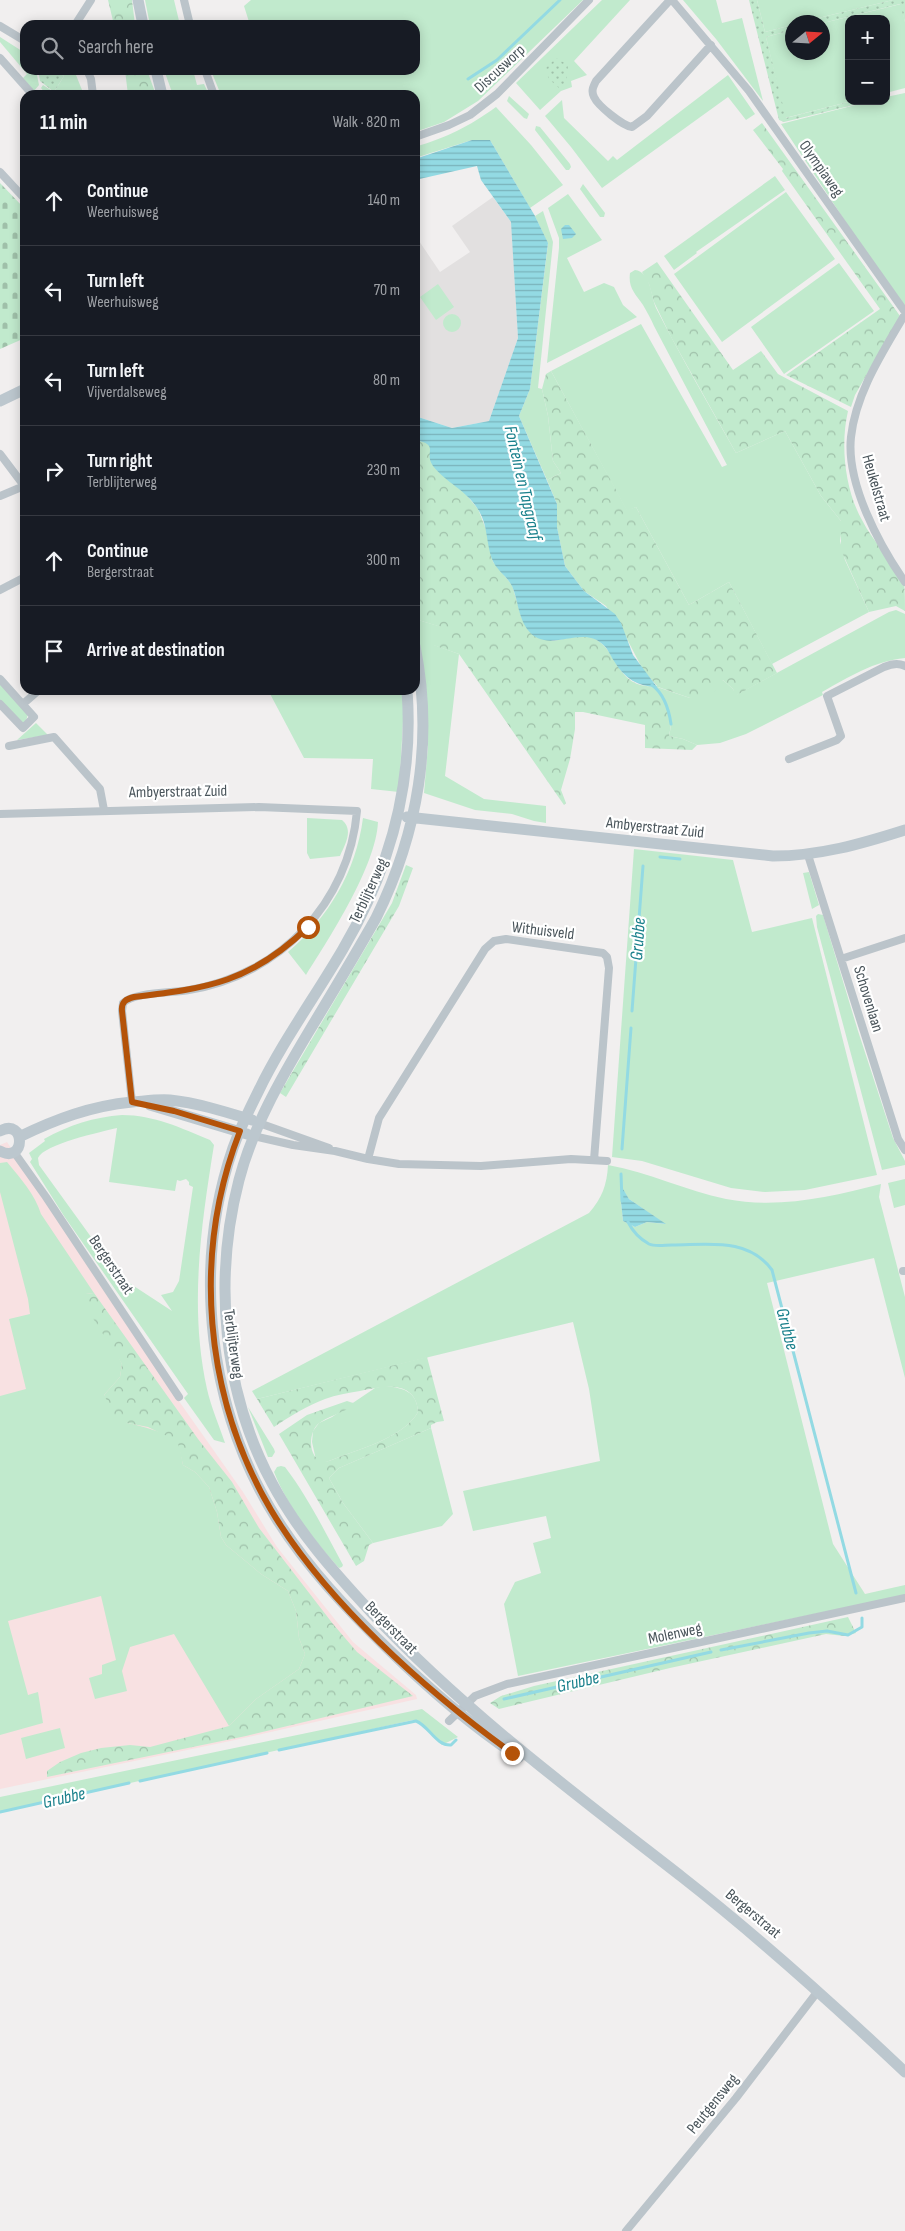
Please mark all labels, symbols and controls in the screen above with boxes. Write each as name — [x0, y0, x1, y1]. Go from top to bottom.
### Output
north arrow — [785, 15, 830, 60]
map controls — [845, 15, 890, 105]
button: + — [845, 15, 890, 60]
search box — [20, 20, 420, 75]
icon: search — [38, 34, 66, 62]
text: Search here — [78, 36, 154, 59]
street label: Discusworp — [471, 41, 529, 97]
button: − — [845, 60, 890, 105]
text: 11 min — [40, 110, 87, 135]
text: Walk · 820 m — [333, 113, 400, 132]
street label: Olympiaweg — [795, 137, 847, 201]
text: Continue — [87, 180, 148, 203]
icon: ahead — [40, 187, 68, 215]
text: 140 m — [368, 191, 400, 210]
text: Weerhuisweg — [87, 203, 159, 222]
text: Turn left — [87, 270, 144, 293]
icon: left — [40, 277, 68, 305]
text: 70 m — [374, 281, 400, 300]
text: Weerhuisweg — [87, 293, 159, 312]
text: Turn left — [87, 360, 144, 383]
icon: left — [40, 367, 68, 395]
text: 80 m — [373, 371, 400, 390]
text: Vijverdalseweg — [87, 383, 167, 402]
water label: Fontein en Tapgraaf — [500, 424, 547, 544]
text: Turn right — [87, 450, 152, 473]
street label: Heukelstraat — [857, 452, 895, 524]
icon: right — [40, 457, 68, 485]
text: 230 m — [367, 461, 400, 480]
text: Terblijterweg — [87, 473, 157, 492]
text: Continue — [87, 540, 148, 563]
icon: ahead — [40, 547, 68, 575]
text: 300 m — [366, 551, 400, 570]
text: Bergerstraat — [87, 563, 154, 582]
icon: arrive — [40, 637, 68, 665]
text: Arrive at destination — [87, 639, 225, 662]
street label: Ambyerstraat Zuid — [128, 782, 227, 802]
street label: Ambyerstraat Zuid — [604, 813, 705, 843]
street label: Terblijterweg — [346, 855, 392, 927]
route start — [297, 916, 320, 939]
water label: Grubbe — [626, 917, 650, 961]
street label: Withuisveld — [511, 918, 575, 944]
street label: Schovenlaan — [849, 964, 887, 1034]
street label: Bergerstraat — [84, 1232, 138, 1298]
water label: Grubbe — [771, 1306, 803, 1352]
street label: Terblijterweg — [219, 1308, 247, 1380]
street label: Bergerstraat — [361, 1598, 421, 1658]
street label: Molenweg — [647, 1619, 703, 1649]
water label: Grubbe — [555, 1667, 601, 1697]
route end — [501, 1742, 524, 1765]
water label: Grubbe — [41, 1783, 87, 1813]
street label: Bergerstraat — [721, 1885, 785, 1943]
street label: Peutgensweg — [683, 2070, 743, 2138]

